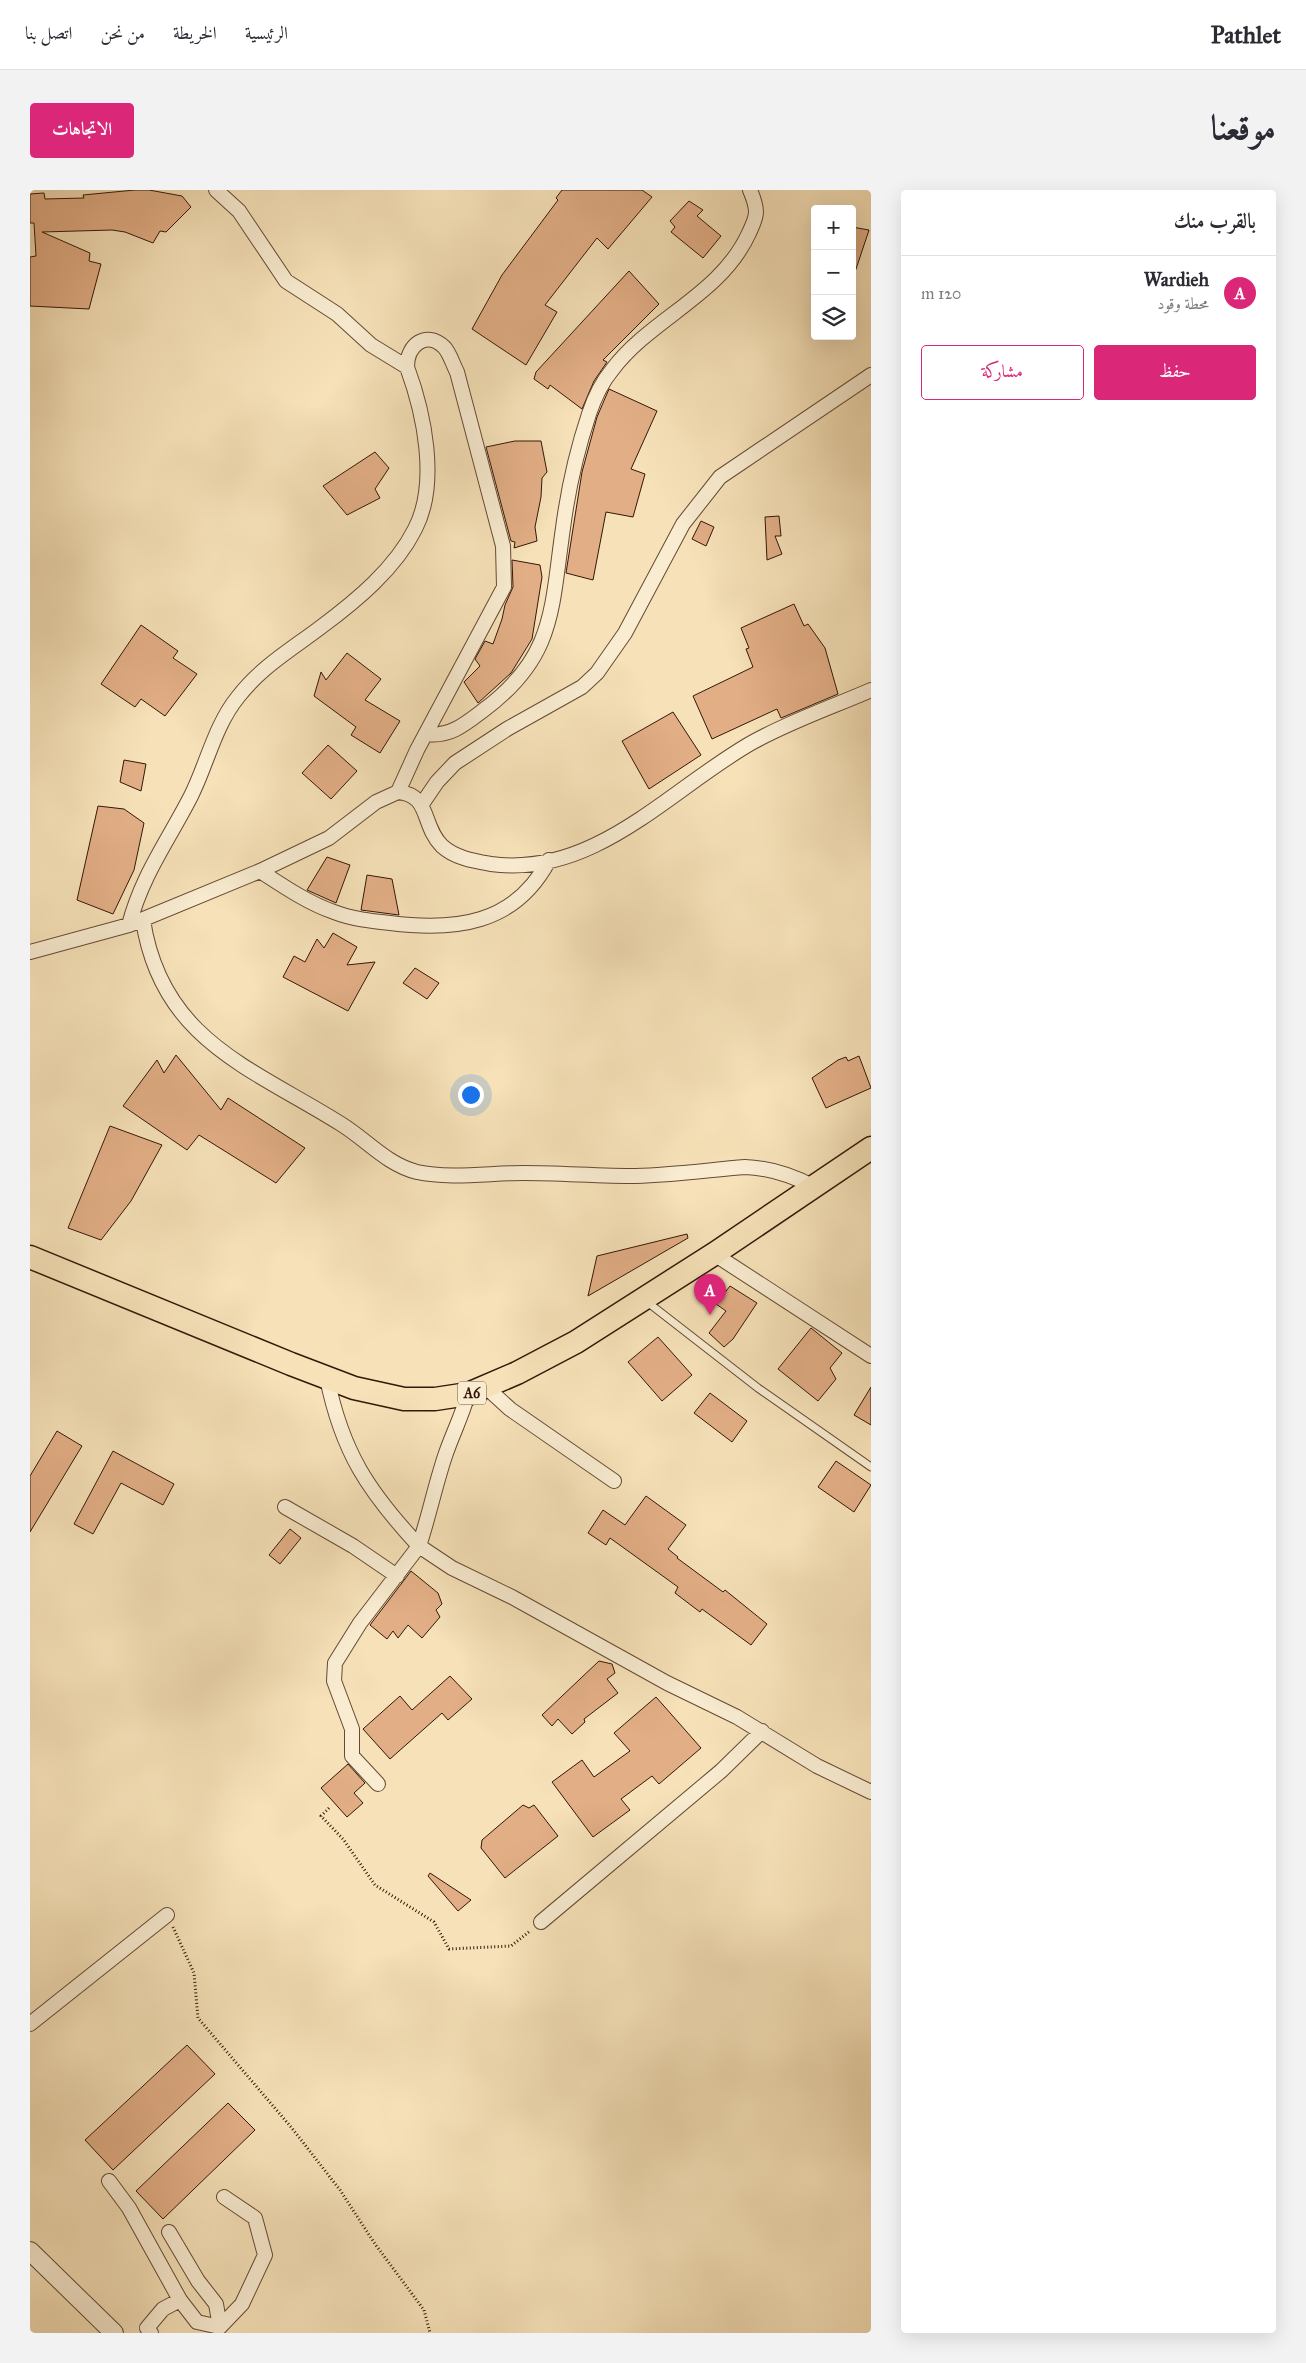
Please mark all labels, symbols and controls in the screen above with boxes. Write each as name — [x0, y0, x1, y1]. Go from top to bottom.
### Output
text: Pathlet — [1211, 20, 1281, 50]
text: اتصل بنا — [25, 22, 72, 44]
text: من نحن — [100, 22, 145, 44]
text: الخريطة — [173, 22, 217, 44]
text: الرئيسية — [245, 22, 288, 44]
button: الاتجاهات — [30, 103, 134, 158]
text: موقعنا — [1211, 106, 1276, 149]
map controls — [811, 205, 856, 340]
button: + — [811, 205, 856, 250]
text: بالقرب منك — [1174, 208, 1256, 234]
button: − — [811, 250, 856, 295]
text: Wardieh — [1144, 268, 1209, 291]
text: 120 m — [921, 284, 961, 303]
text: A — [1235, 284, 1245, 303]
text: محطة وقود — [1157, 294, 1209, 313]
button: layers — [811, 295, 856, 340]
button: مشاركة — [921, 345, 1084, 400]
button: حفظ — [1094, 345, 1256, 400]
your location — [458, 1082, 484, 1108]
pin: A — [694, 1274, 726, 1315]
road number: A6 — [458, 1382, 486, 1404]

